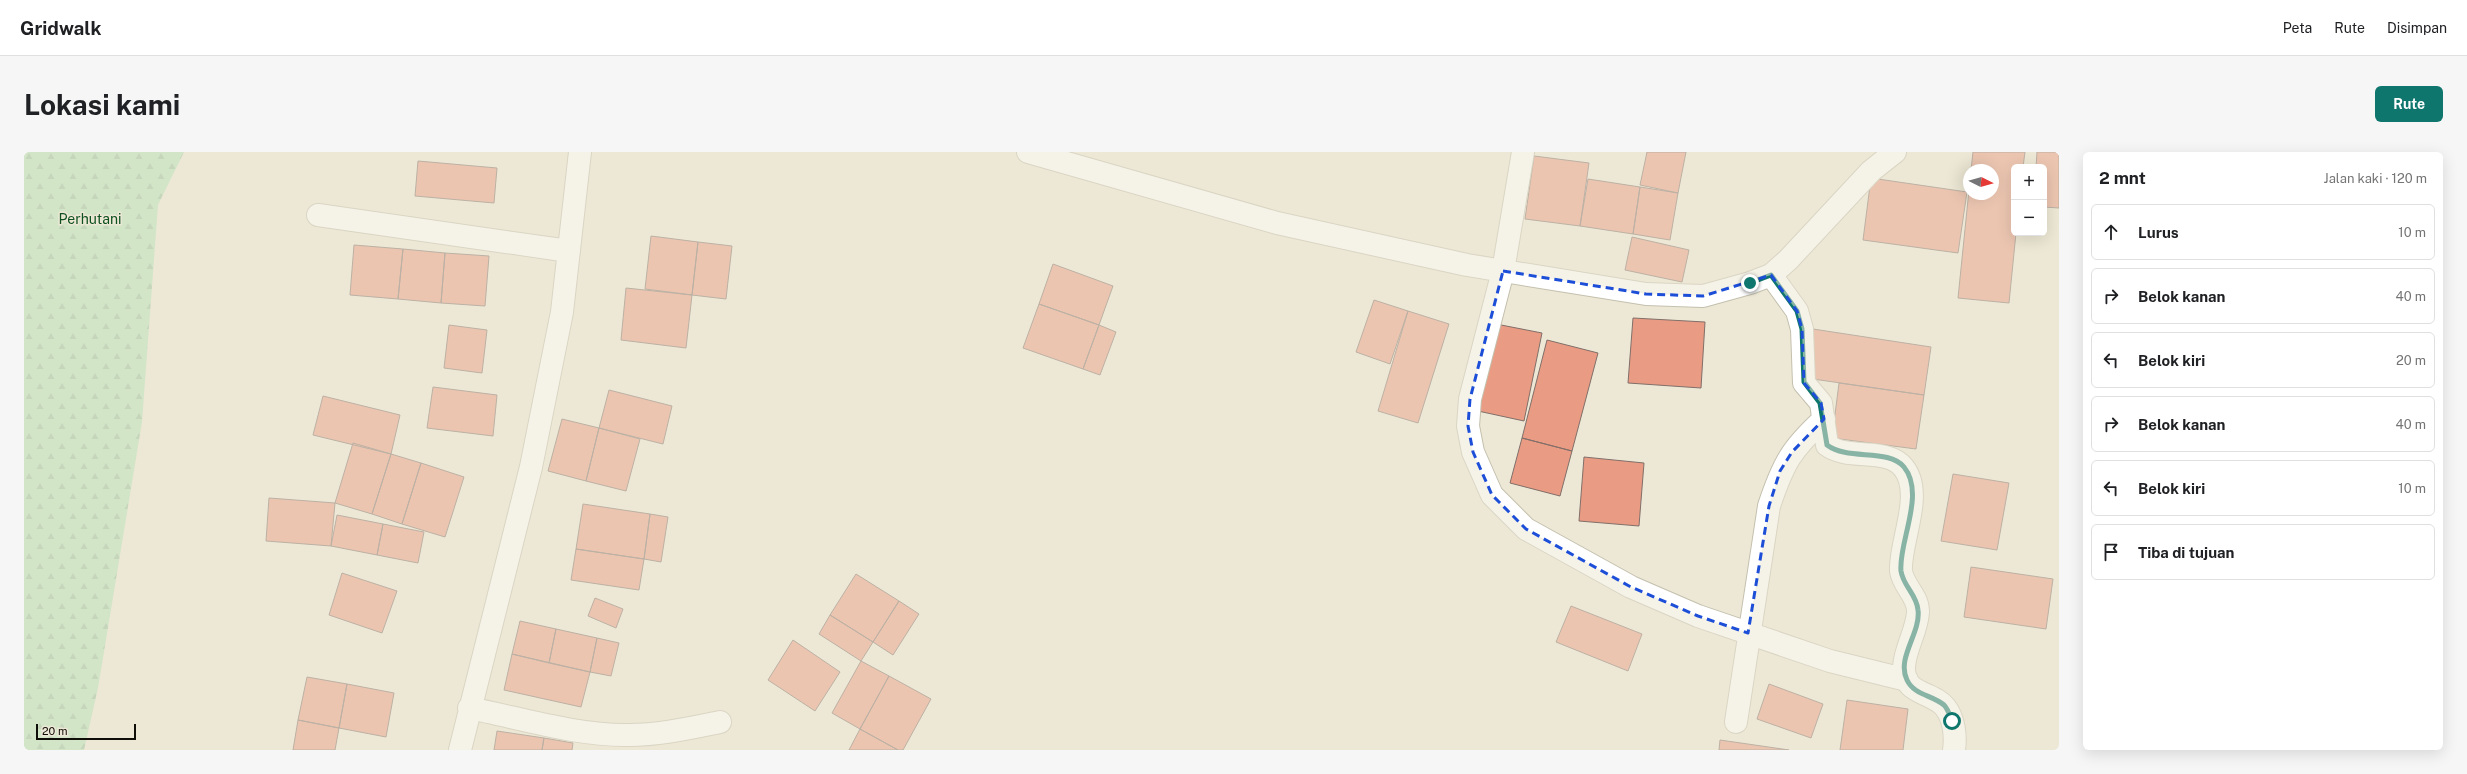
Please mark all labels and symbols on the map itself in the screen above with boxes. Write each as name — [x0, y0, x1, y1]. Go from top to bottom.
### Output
north arrow — [1963, 164, 1999, 200]
park label: Perhutani — [58, 211, 122, 227]
route end — [1741, 274, 1759, 292]
route start — [1943, 712, 1961, 730]
scale bar — [36, 722, 136, 741]

